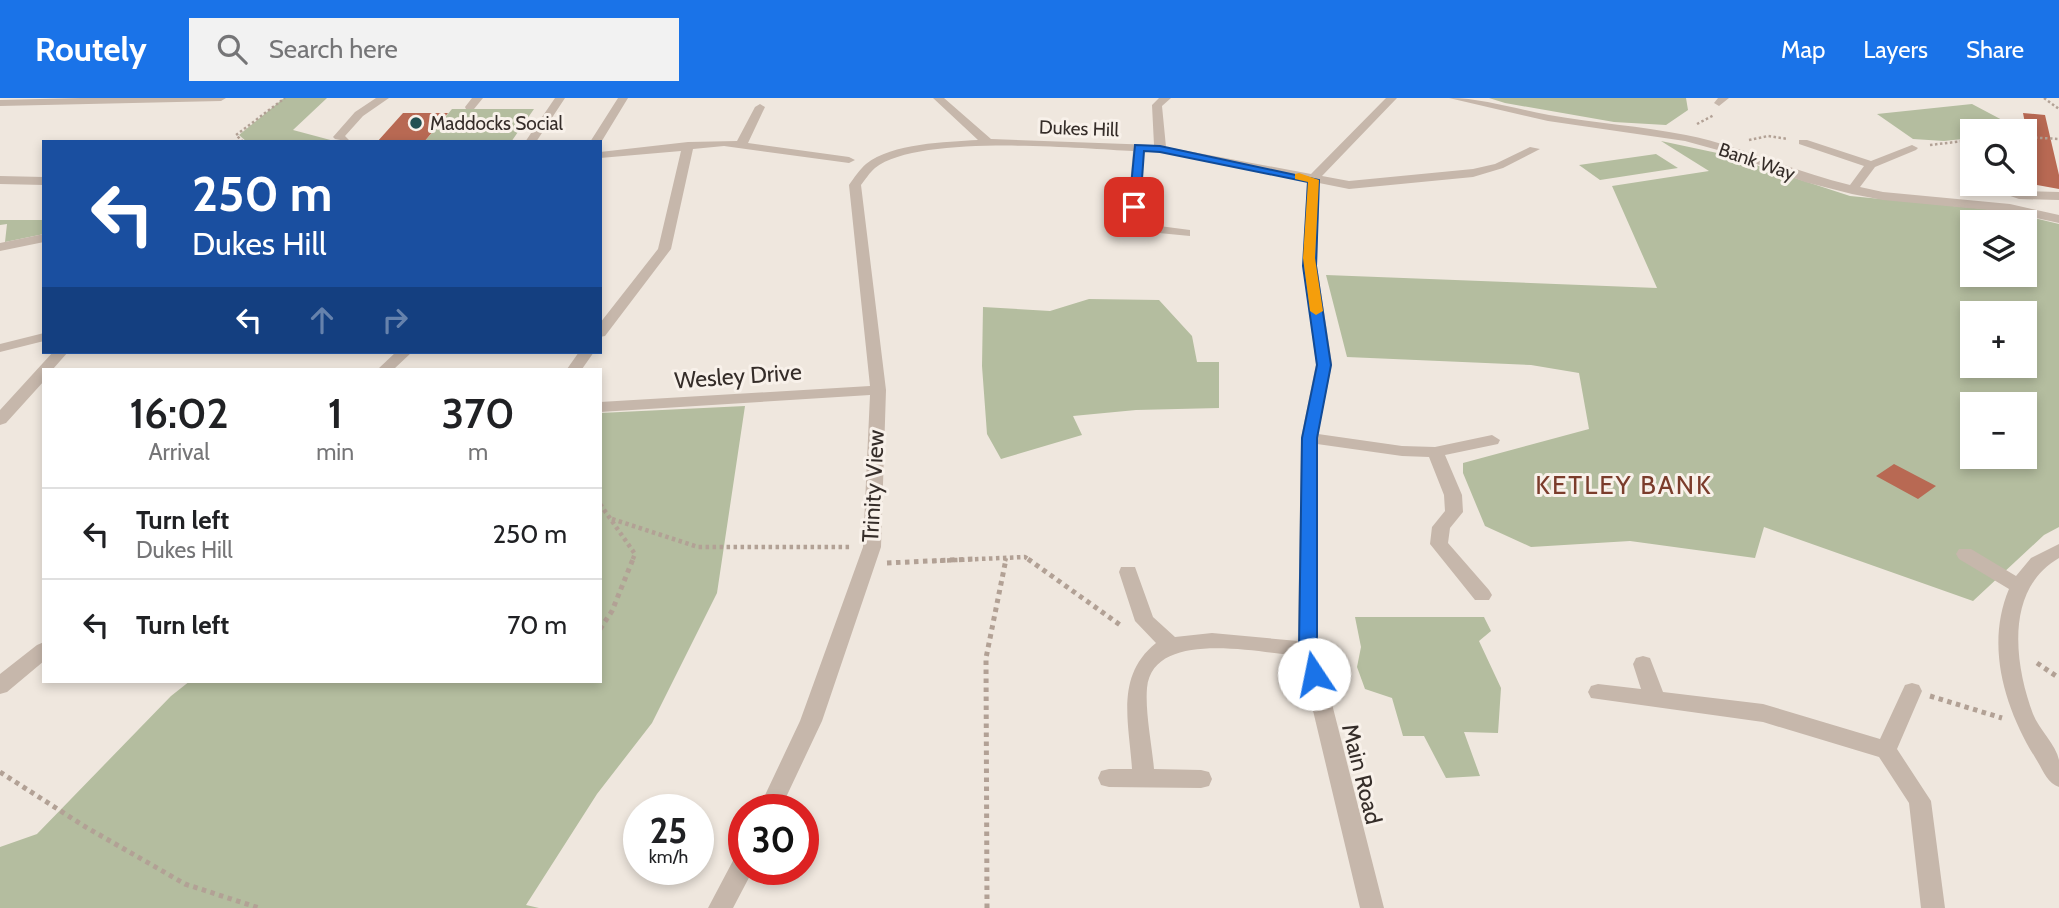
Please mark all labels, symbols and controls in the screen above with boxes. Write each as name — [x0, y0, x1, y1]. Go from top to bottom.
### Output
search box — [189, 18, 679, 81]
text: Routely — [35, 29, 147, 69]
icon: search — [213, 30, 251, 68]
text: Search here — [269, 33, 398, 65]
text: Map — [1781, 35, 1825, 64]
text: Layers — [1863, 35, 1928, 64]
text: Share — [1966, 35, 2024, 64]
place label: Maddocks Social — [430, 112, 564, 135]
marker: Maddocks Social — [408, 115, 424, 131]
street label: Dukes Hill — [1039, 116, 1120, 141]
map controls — [1960, 119, 2037, 469]
button: search — [1960, 119, 2037, 196]
street label: Bank Way — [1716, 138, 1799, 185]
text: 250 m — [192, 164, 332, 223]
icon: left — [77, 168, 168, 259]
pin — [1104, 177, 1164, 237]
icon: arrive — [1115, 188, 1153, 226]
button: layers — [1960, 210, 2037, 287]
text: Dukes Hill — [192, 224, 327, 263]
icon: left — [230, 301, 268, 339]
icon: ahead — [303, 301, 341, 339]
icon: right — [376, 301, 414, 339]
button: + — [1960, 301, 2037, 378]
street label: Wesley Drive — [673, 358, 803, 394]
text: 16:02 — [129, 387, 229, 439]
text: 1 — [328, 387, 343, 439]
text: 370 — [441, 387, 515, 439]
button: − — [1960, 392, 2037, 469]
street label: Trinity View — [856, 429, 890, 543]
text: Arrival — [148, 438, 210, 466]
text: min — [316, 438, 354, 466]
text: m — [468, 438, 488, 466]
district label: KETLEY BANK — [1535, 469, 1713, 501]
text: Turn left — [136, 504, 229, 536]
icon: left — [77, 515, 115, 553]
text: 250 m — [493, 518, 567, 550]
text: Dukes Hill — [136, 536, 233, 564]
icon: left — [77, 606, 115, 644]
text: Turn left — [136, 609, 229, 641]
text: 70 m — [507, 609, 567, 641]
position arrow — [1277, 637, 1351, 711]
street label: Main Road — [1336, 721, 1388, 827]
speed limit sign: 30 — [728, 794, 819, 885]
text: 25 — [650, 809, 687, 852]
text: km/h — [649, 846, 688, 868]

